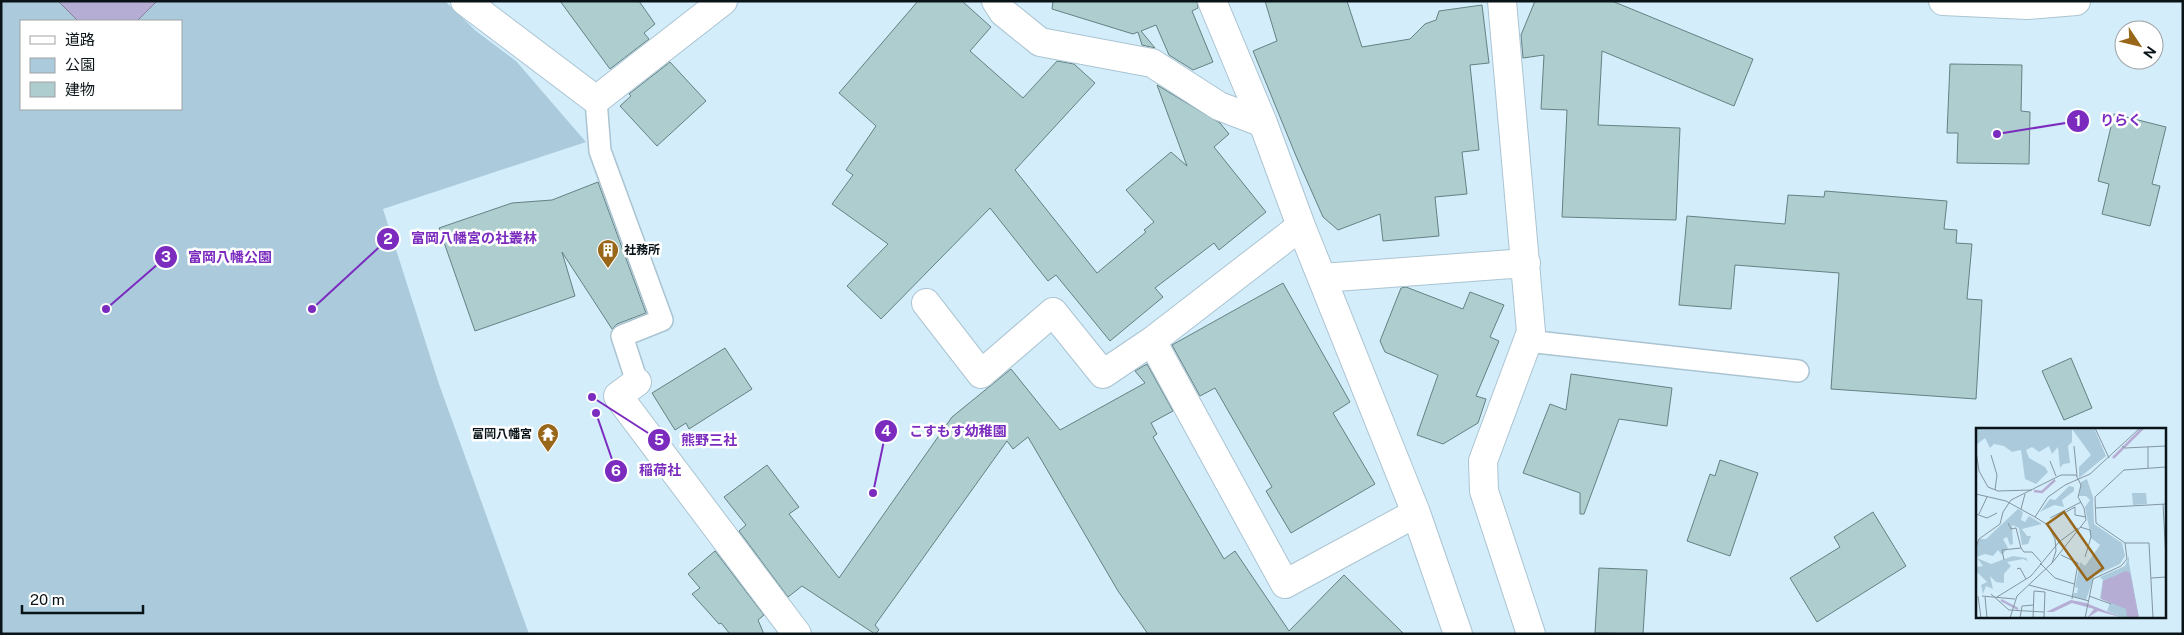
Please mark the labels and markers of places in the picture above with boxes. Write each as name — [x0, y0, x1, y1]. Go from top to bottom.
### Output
callout: りらく — [2065, 106, 2152, 135]
callout: 富岡八幡宮の社叢林 — [376, 224, 547, 253]
building icon: 社務所 — [596, 238, 620, 269]
callout: 富岡八幡公園 — [153, 242, 282, 271]
place label: 社務所 — [624, 243, 660, 257]
callout: こすもす幼稚園 — [874, 416, 1017, 445]
temple icon: 富岡八幡宮 — [536, 422, 560, 453]
callout: 熊野三社 — [646, 426, 747, 455]
place label: 富岡八幡宮 — [472, 427, 532, 441]
callout: 稲荷社 — [604, 456, 691, 485]

